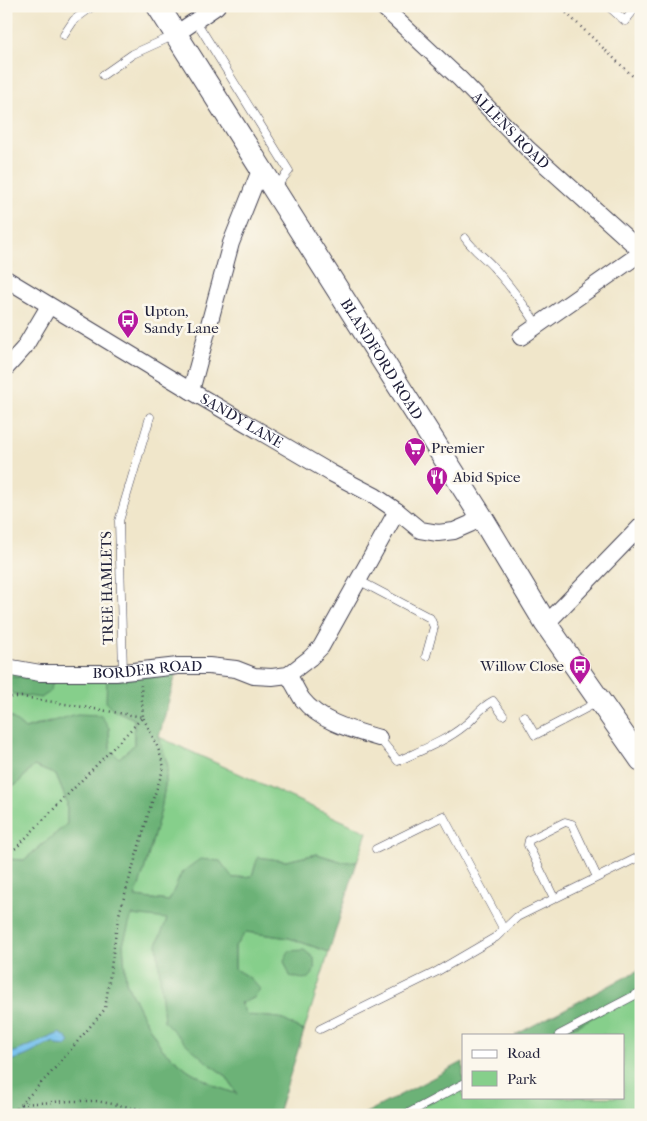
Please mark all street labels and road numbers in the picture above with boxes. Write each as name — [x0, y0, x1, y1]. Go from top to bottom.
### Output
street label: ALLENS ROAD — [467, 87, 553, 173]
street label: BLANDFORD ROAD — [337, 295, 427, 423]
street label: SANDY LANE — [197, 389, 286, 452]
street label: TREE HAMLETS — [97, 531, 117, 645]
street label: BORDER ROAD — [92, 657, 202, 682]

